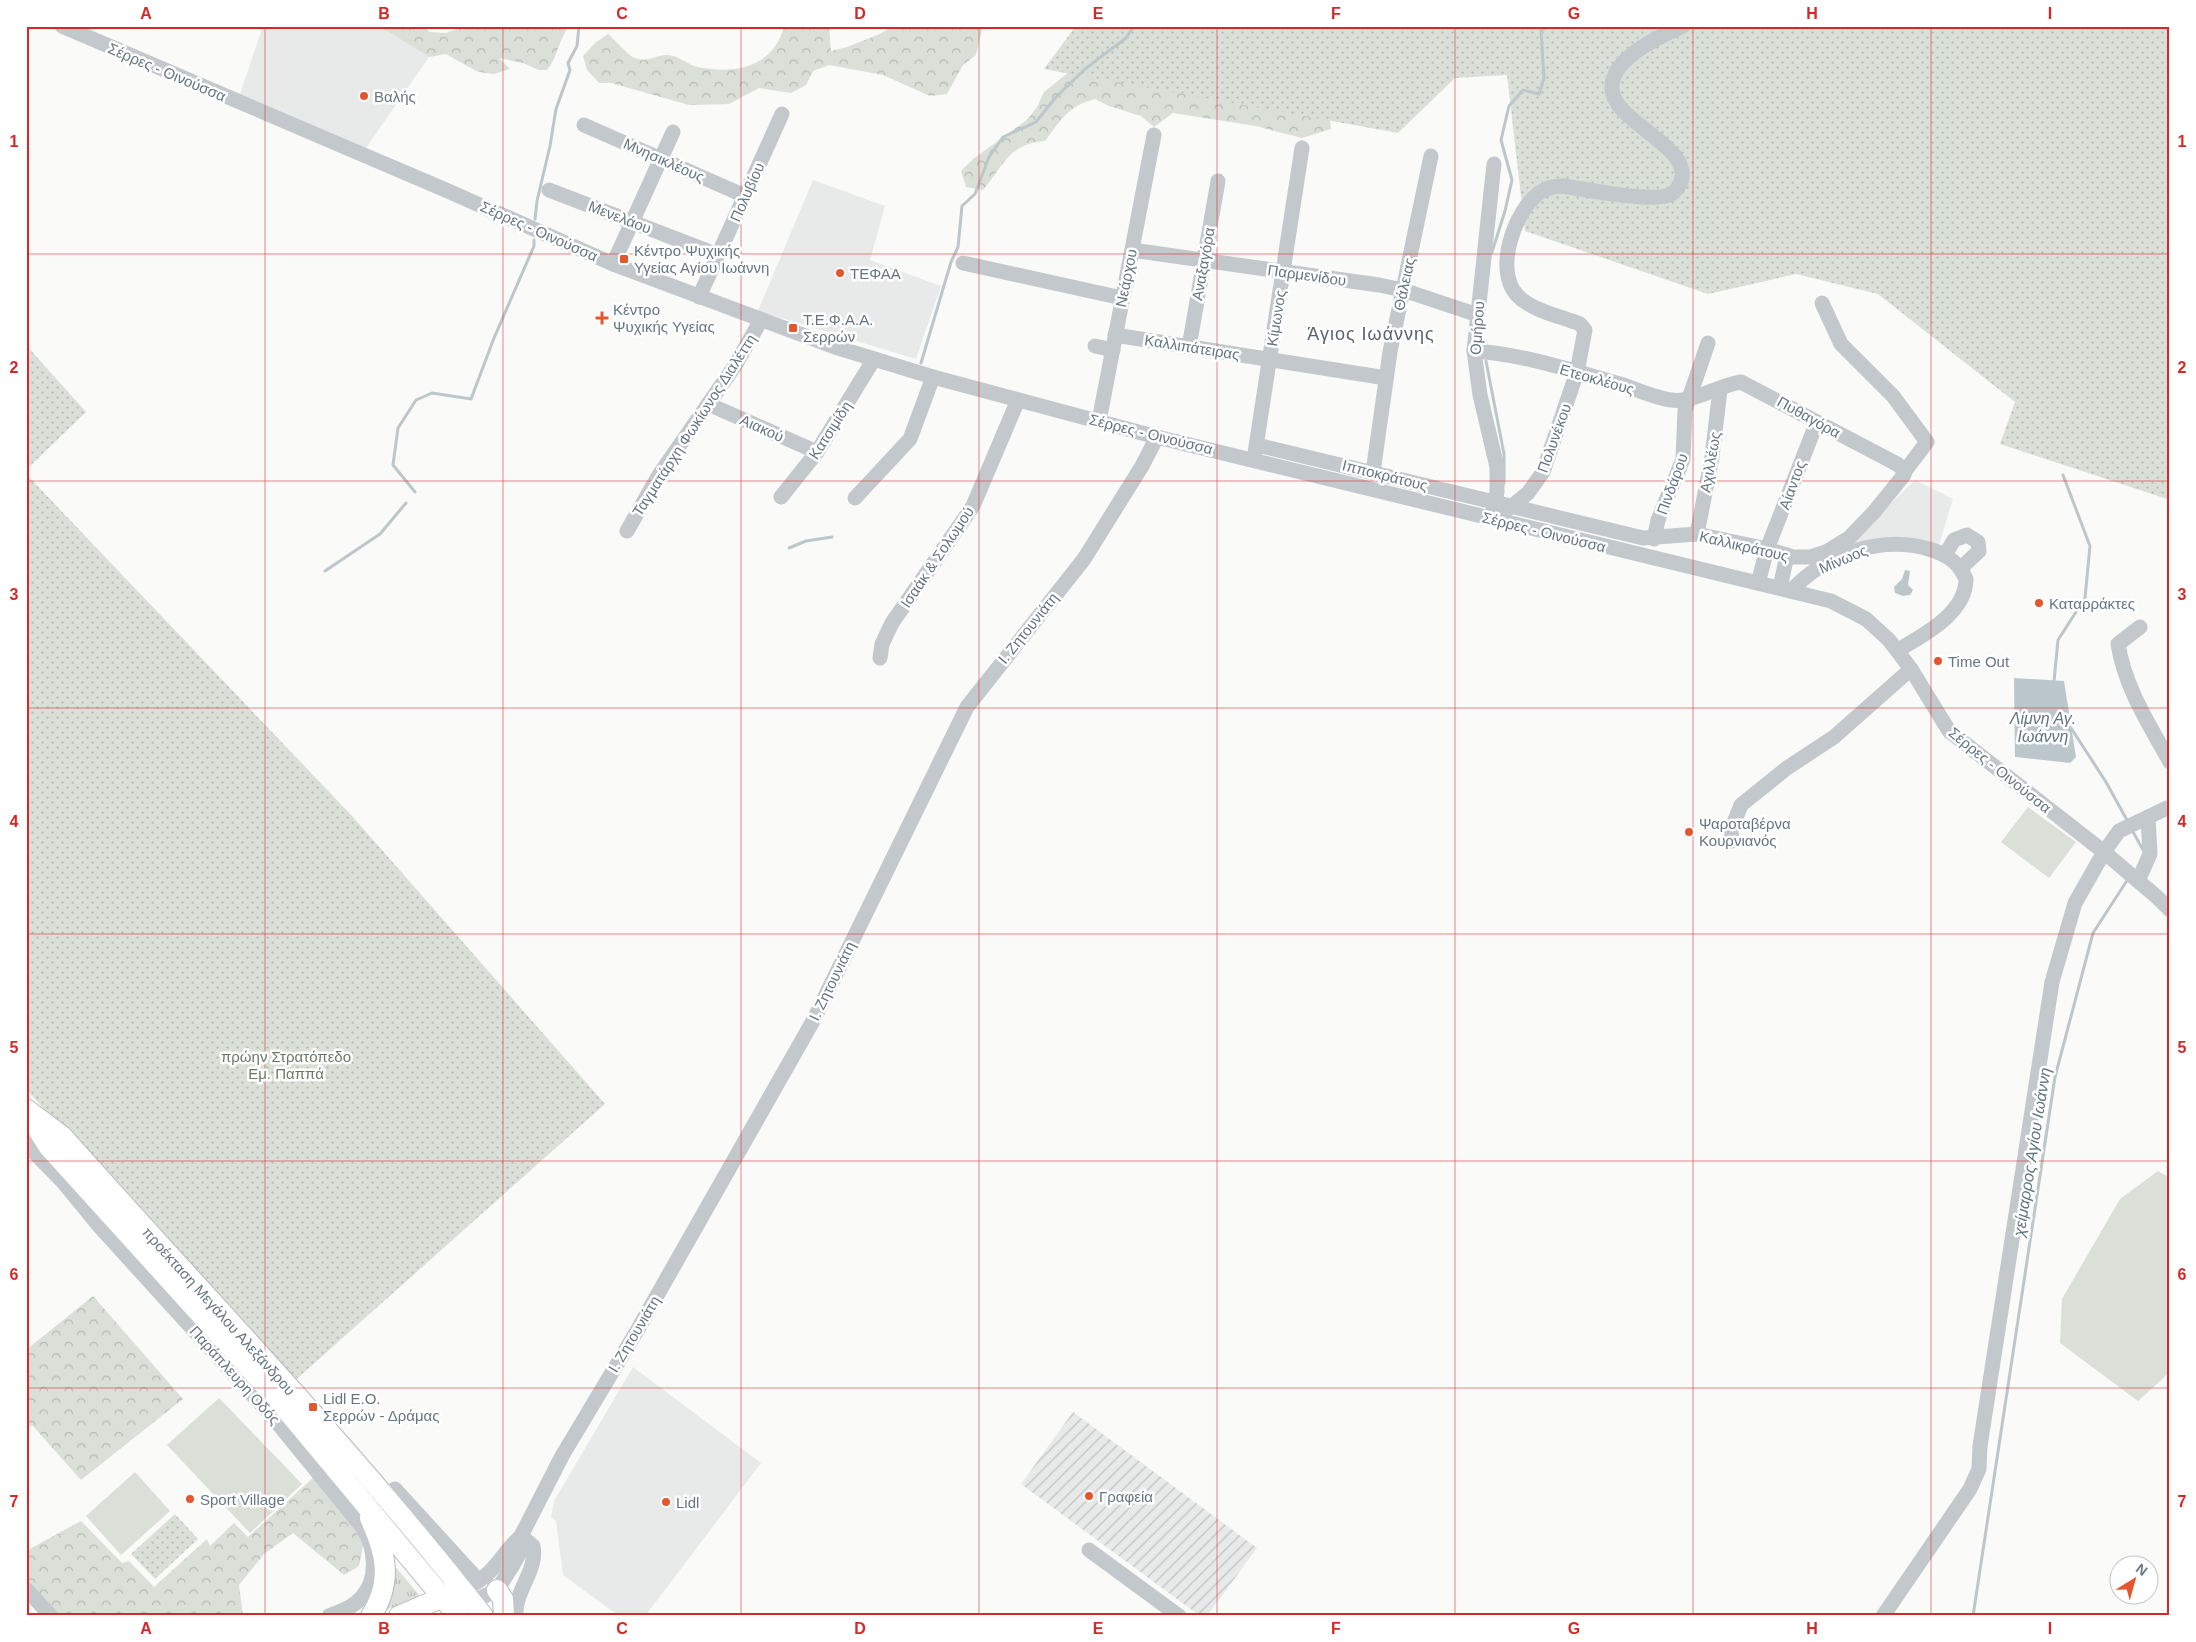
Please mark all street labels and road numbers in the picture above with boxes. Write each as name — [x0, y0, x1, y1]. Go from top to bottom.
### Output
street label: Σέρρες - Οινούσσα — [105, 39, 229, 105]
street label: Μνησικλέους — [621, 135, 707, 185]
street label: Πολυβίου — [726, 160, 768, 224]
street label: Μενελάου — [586, 197, 654, 237]
street label: Σέρρες - Οινούσσα — [478, 198, 601, 265]
street label: Αναξαγόρα — [1188, 226, 1218, 302]
street label: Νεάρχου — [1112, 248, 1140, 308]
street label: Θάλειας — [1390, 256, 1418, 312]
street label: Παρμενίδου — [1267, 261, 1347, 289]
street label: Κίμωνος — [1263, 289, 1289, 347]
street label: Ομήρου — [1467, 301, 1487, 355]
street label: Ταγματάρχη Φωκίωνος Διαλέττη — [629, 331, 759, 519]
street label: Καλλιπάτειρας — [1143, 331, 1241, 363]
street label: Ετεοκλέους — [1558, 360, 1636, 398]
street label: Πυθαγόρα — [1775, 393, 1844, 441]
street label: Κατσιμίδη — [805, 398, 855, 462]
street label: Πολυνέκου — [1534, 401, 1574, 475]
street label: Σέρρες - Οινούσσα — [1088, 410, 1215, 458]
street label: Αιακού — [738, 411, 786, 445]
street label: Αχιλλέως — [1696, 430, 1724, 494]
street label: Πινδάρου — [1653, 451, 1691, 517]
street label: Ιπποκράτους — [1341, 456, 1429, 494]
street label: Αίαντος — [1775, 458, 1809, 512]
street label: Ισαάκ & Σολωμού — [897, 503, 977, 611]
street label: Σέρρες - Οινούσσα — [1481, 508, 1608, 556]
street label: Καλλικράτους — [1698, 527, 1790, 565]
street label: Μίνωος — [1816, 541, 1870, 577]
street label: Ι. Ζητουνιάτη — [994, 589, 1062, 667]
street label: Σέρρες - Οινούσσα — [1945, 724, 2055, 817]
street label: Ι. Ζητουνιάτη — [806, 939, 858, 1023]
street label: προέκταση Μεγάλου Αλεξάνδρου — [139, 1223, 299, 1399]
street label: Ι. Ζητουνιάτη — [605, 1293, 663, 1375]
street label: Παράπλευρη Οδός — [186, 1322, 284, 1428]

